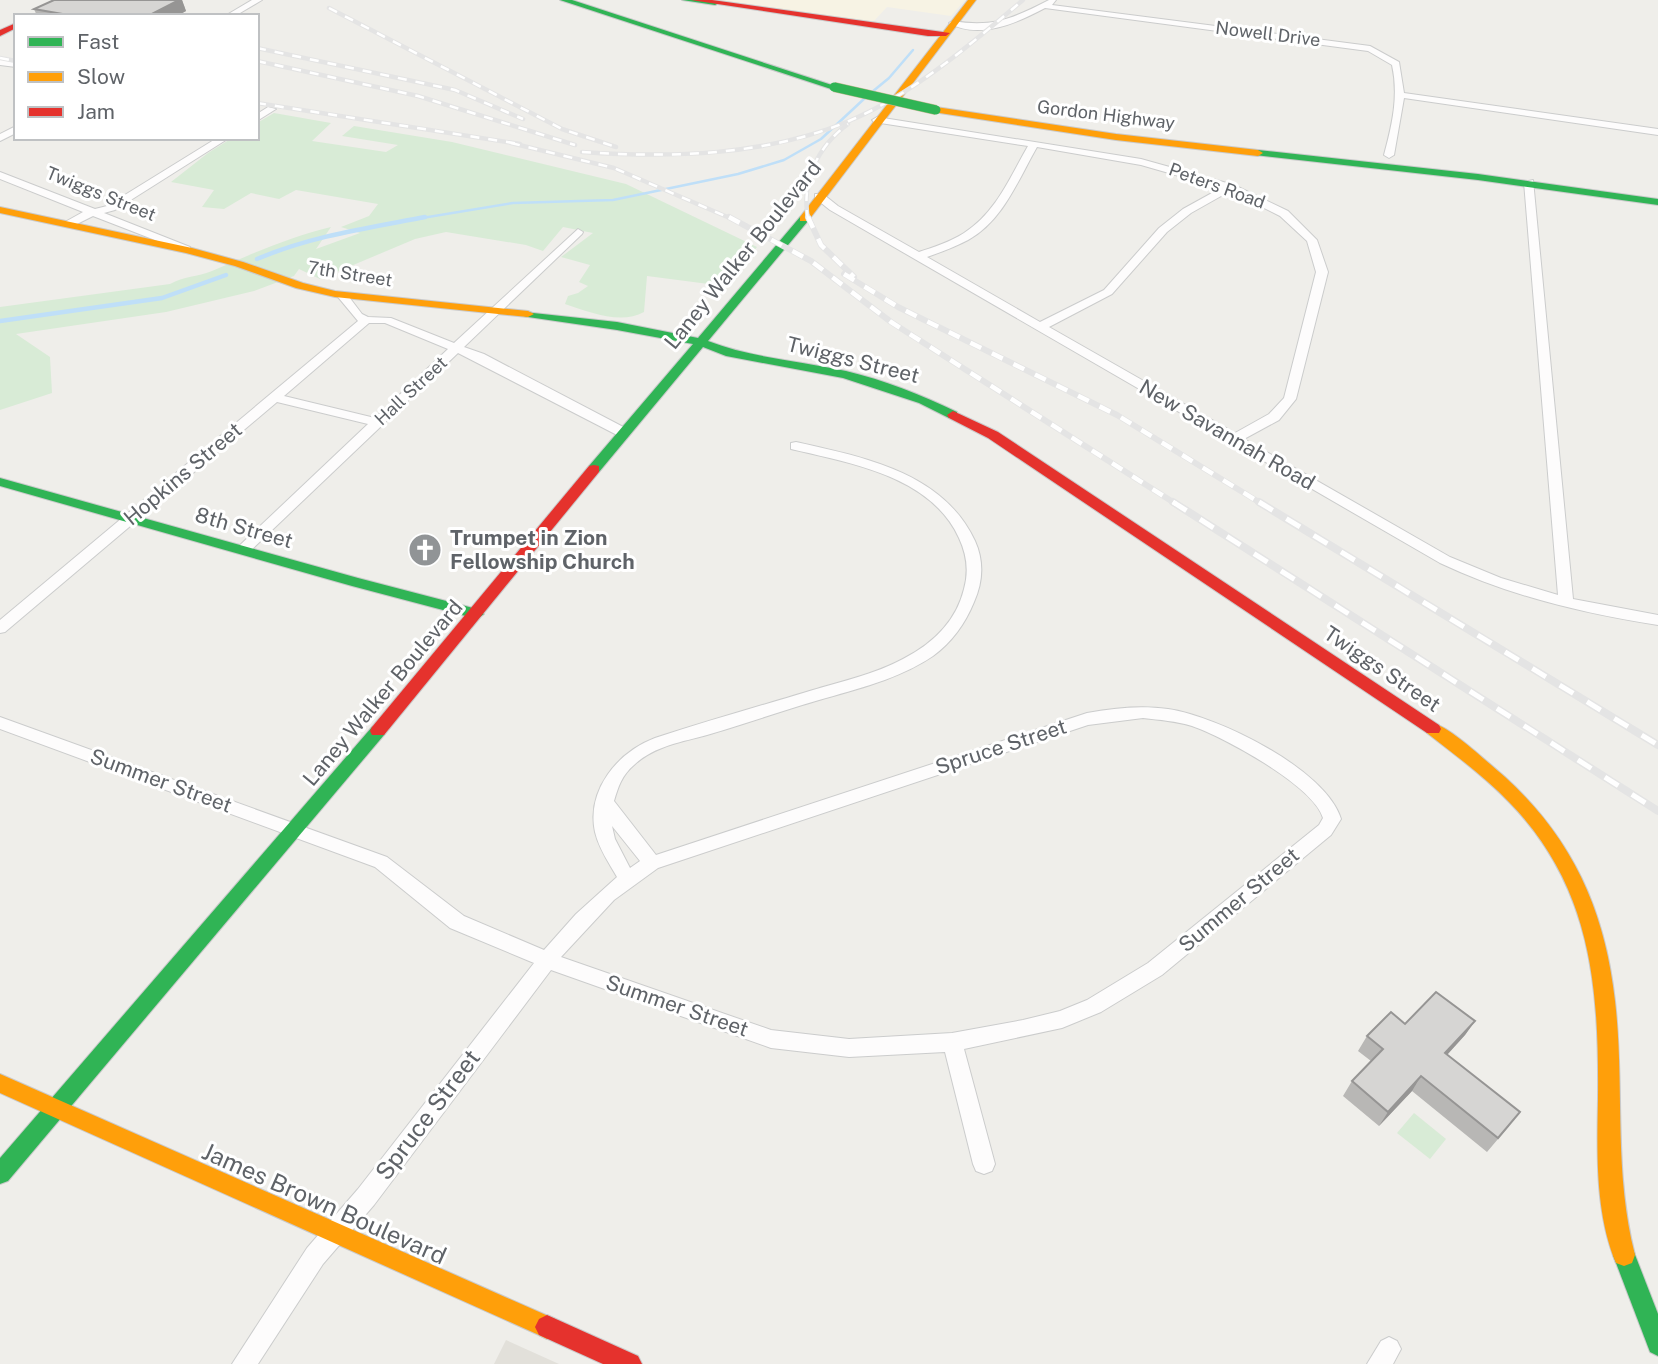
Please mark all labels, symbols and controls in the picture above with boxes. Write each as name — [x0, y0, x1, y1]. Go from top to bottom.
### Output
legend — [14, 14, 259, 140]
street label: Nowell Drive — [1214, 17, 1322, 50]
text: Fast — [77, 29, 119, 54]
text: Slow — [77, 64, 125, 89]
street label: Gordon Highway — [1036, 96, 1176, 133]
text: Jam — [77, 99, 115, 124]
street label: Laney Walker Boulevard — [659, 156, 826, 354]
street label: Peters Road — [1166, 158, 1268, 213]
street label: Twiggs Street — [43, 162, 159, 225]
street label: 7th Street — [306, 256, 394, 291]
street label: Twiggs Street — [784, 331, 922, 388]
street label: Hall Street — [370, 352, 451, 429]
street label: New Savannah Road — [1135, 374, 1320, 495]
street label: Hopkins Street — [119, 417, 247, 530]
street label: 8th Street — [192, 502, 296, 553]
place label: Trumpet in Zion Fellowship Church — [450, 525, 635, 574]
church icon: Trumpet in Zion Fellowship Church — [406, 531, 444, 569]
street label: Laney Walker Boulevard — [298, 595, 468, 791]
street label: Twiggs Street — [1319, 620, 1445, 717]
street label: Spruce Street — [932, 714, 1070, 780]
street label: Summer Street — [87, 743, 236, 818]
street label: Summer Street — [1173, 842, 1304, 957]
street label: Summer Street — [603, 969, 752, 1042]
street label: Spruce Street — [369, 1044, 485, 1185]
street label: James Brown Boulevard — [198, 1137, 451, 1270]

